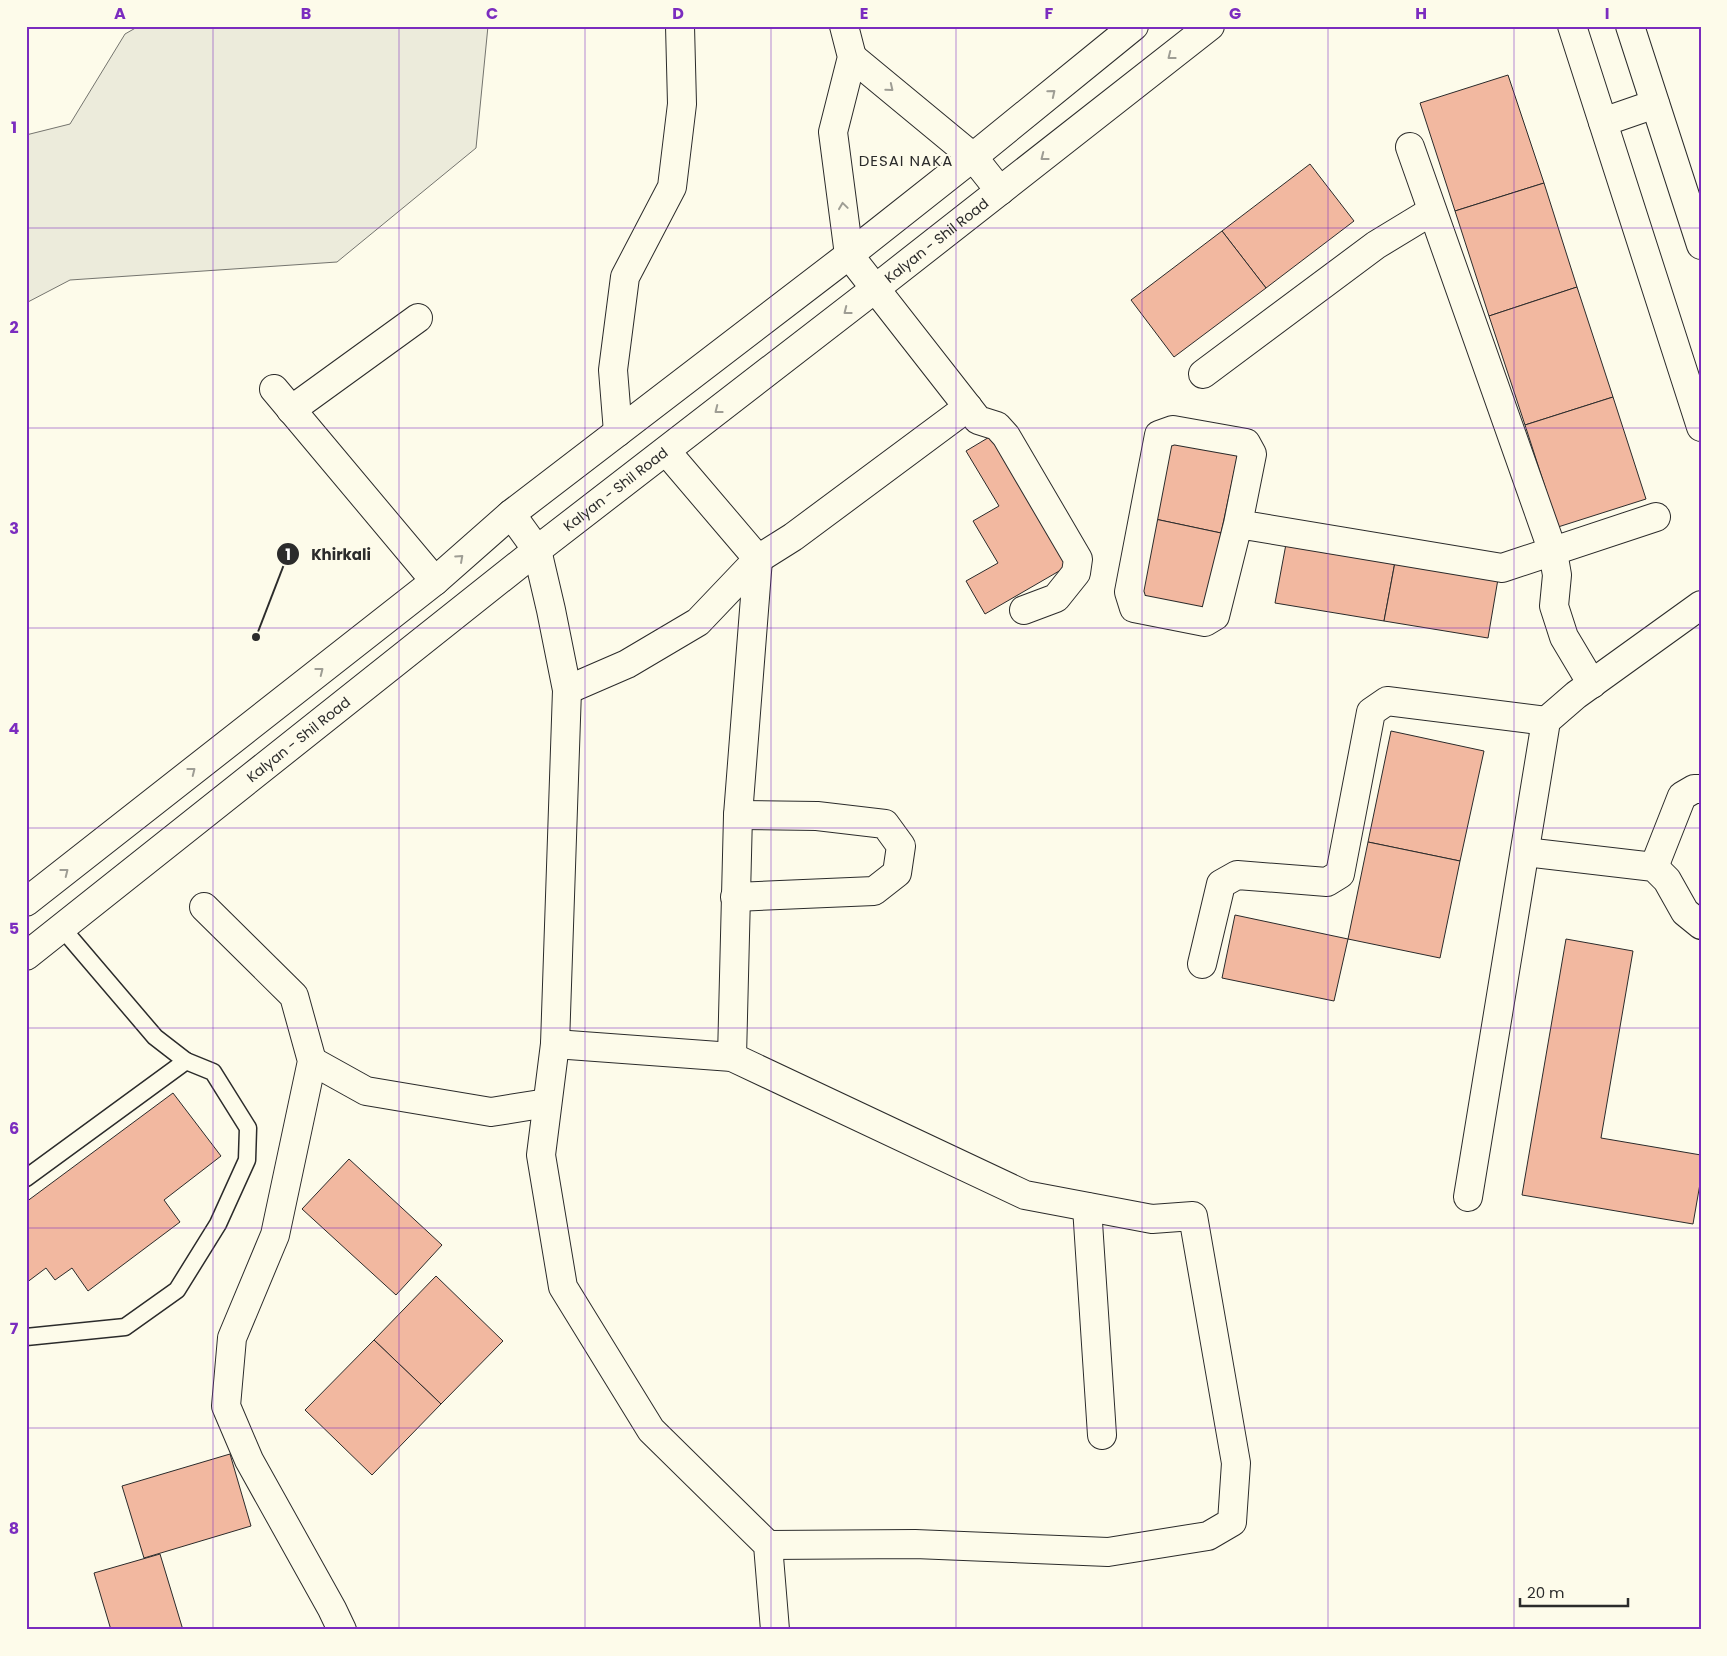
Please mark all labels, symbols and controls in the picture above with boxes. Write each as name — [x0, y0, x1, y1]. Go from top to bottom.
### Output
text: A — [114, 2, 126, 25]
text: B — [301, 2, 311, 25]
text: C — [486, 2, 498, 25]
text: D — [672, 2, 684, 25]
text: E — [860, 2, 868, 25]
text: F — [1045, 2, 1054, 25]
text: G — [1229, 2, 1241, 25]
text: H — [1415, 2, 1427, 25]
text: I — [1605, 2, 1609, 25]
one-way arrow — [1168, 51, 1177, 59]
one-way arrow — [884, 83, 893, 91]
one-way arrow — [1046, 91, 1055, 99]
text: 1 — [11, 116, 17, 139]
district label: DESAI NAKA — [859, 150, 953, 171]
one-way arrow — [1040, 151, 1049, 160]
street label: Kalyan - Shil Road — [880, 193, 993, 288]
one-way arrow — [838, 202, 849, 210]
one-way arrow — [843, 305, 853, 314]
text: 2 — [9, 316, 19, 339]
one-way arrow — [715, 405, 724, 413]
street label: Kalyan - Shil Road — [559, 442, 672, 536]
text: 3 — [9, 517, 19, 540]
callout: Khirkali — [276, 539, 380, 569]
text: 1 — [285, 544, 291, 565]
text: Khirkali — [311, 544, 371, 565]
one-way arrow — [455, 555, 464, 564]
one-way arrow — [314, 668, 323, 676]
street label: Kalyan - Shil Road — [242, 692, 354, 787]
text: 4 — [9, 717, 20, 740]
one-way arrow — [187, 768, 196, 777]
one-way arrow — [59, 868, 68, 877]
text: 5 — [9, 917, 19, 940]
text: 6 — [9, 1117, 19, 1140]
text: 7 — [10, 1317, 19, 1340]
text: 8 — [9, 1517, 19, 1540]
scale bar — [1520, 1576, 1627, 1608]
text: 20 m — [1527, 1582, 1565, 1603]

